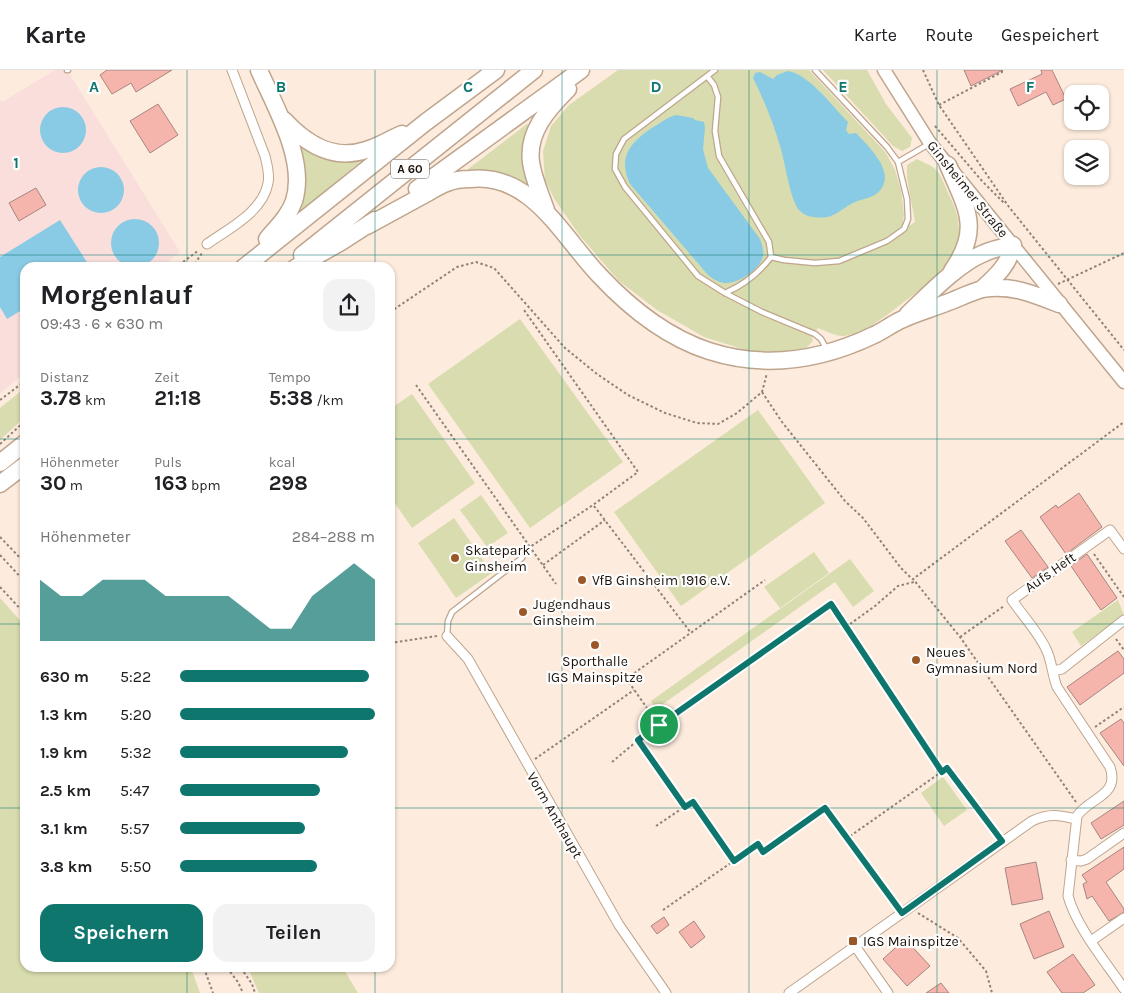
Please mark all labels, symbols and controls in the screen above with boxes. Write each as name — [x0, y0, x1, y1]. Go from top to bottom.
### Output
text: Karte — [25, 21, 86, 49]
text: Karte — [854, 24, 897, 46]
text: Route — [925, 24, 973, 46]
text: Gespeichert — [1001, 24, 1099, 46]
text: A — [89, 77, 99, 96]
text: B — [276, 77, 286, 96]
text: C — [463, 77, 473, 96]
text: D — [651, 77, 662, 96]
text: E — [838, 77, 848, 96]
text: F — [1026, 77, 1035, 96]
map controls — [1064, 85, 1109, 185]
button: locate — [1064, 85, 1109, 130]
street label: Ginsheimer Straße — [923, 137, 1012, 241]
button: layers — [1064, 140, 1109, 185]
text: 1 — [13, 153, 19, 172]
road number: A 60 — [391, 160, 429, 178]
text: Morgenlauf — [40, 278, 192, 311]
button: share — [323, 279, 375, 331]
text: 09:43 · 6 × 630 m — [40, 314, 163, 333]
text: Distanz — [40, 369, 89, 386]
text: Zeit — [154, 369, 179, 386]
text: Tempo — [269, 369, 311, 386]
text: 3.78 — [40, 386, 82, 410]
text: 21:18 — [154, 386, 201, 410]
text: 5:38 — [269, 386, 313, 410]
text: km — [82, 392, 106, 409]
text: /km — [313, 392, 344, 409]
text: Höhenmeter — [40, 454, 119, 471]
text: Puls — [154, 454, 182, 471]
text: kcal — [269, 454, 295, 471]
text: 30 — [40, 471, 66, 495]
text: 163 — [154, 471, 188, 495]
text: 298 — [269, 471, 308, 495]
text: m — [66, 477, 83, 494]
text: bpm — [188, 477, 221, 494]
text: Höhenmeter — [40, 527, 130, 546]
text: 284–288 m — [292, 527, 375, 546]
place label: Skatepark Ginsheim — [465, 542, 530, 575]
street label: Aufs Heft — [1022, 549, 1079, 596]
marker: Skatepark Ginsheim — [449, 552, 461, 564]
place label: VfB Ginsheim 1916 e.V. — [592, 572, 731, 589]
marker: VfB Ginsheim 1916 e.V. — [576, 574, 588, 586]
place label: Jugendhaus Ginsheim — [533, 596, 611, 629]
marker: Jugendhaus Ginsheim — [517, 606, 529, 618]
marker: Sporthalle IGS Mainspitze — [589, 639, 601, 651]
place label: Neues Gymnasium Nord — [926, 644, 1038, 677]
place label: Sporthalle IGS Mainspitze — [547, 653, 643, 686]
marker: Neues Gymnasium Nord — [910, 654, 922, 666]
text: 630 m — [40, 667, 89, 686]
text: 5:22 — [120, 667, 151, 686]
pin — [638, 704, 680, 746]
text: 1.3 km — [40, 705, 88, 724]
text: 5:20 — [120, 705, 152, 724]
icon: arrive — [645, 711, 673, 739]
text: 1.9 km — [40, 743, 88, 762]
text: 5:32 — [120, 743, 151, 762]
street label: Vorm Anthaupt — [523, 769, 586, 861]
text: 2.5 km — [40, 781, 91, 800]
text: 5:47 — [120, 781, 149, 800]
text: 3.1 km — [40, 819, 88, 838]
text: 5:57 — [120, 819, 149, 838]
text: 3.8 km — [40, 857, 92, 876]
text: 5:50 — [120, 857, 151, 876]
button: Speichern — [40, 904, 203, 962]
button: Teilen — [213, 904, 375, 962]
place label: IGS Mainspitze — [863, 933, 959, 950]
marker: IGS Mainspitze — [847, 935, 859, 947]

